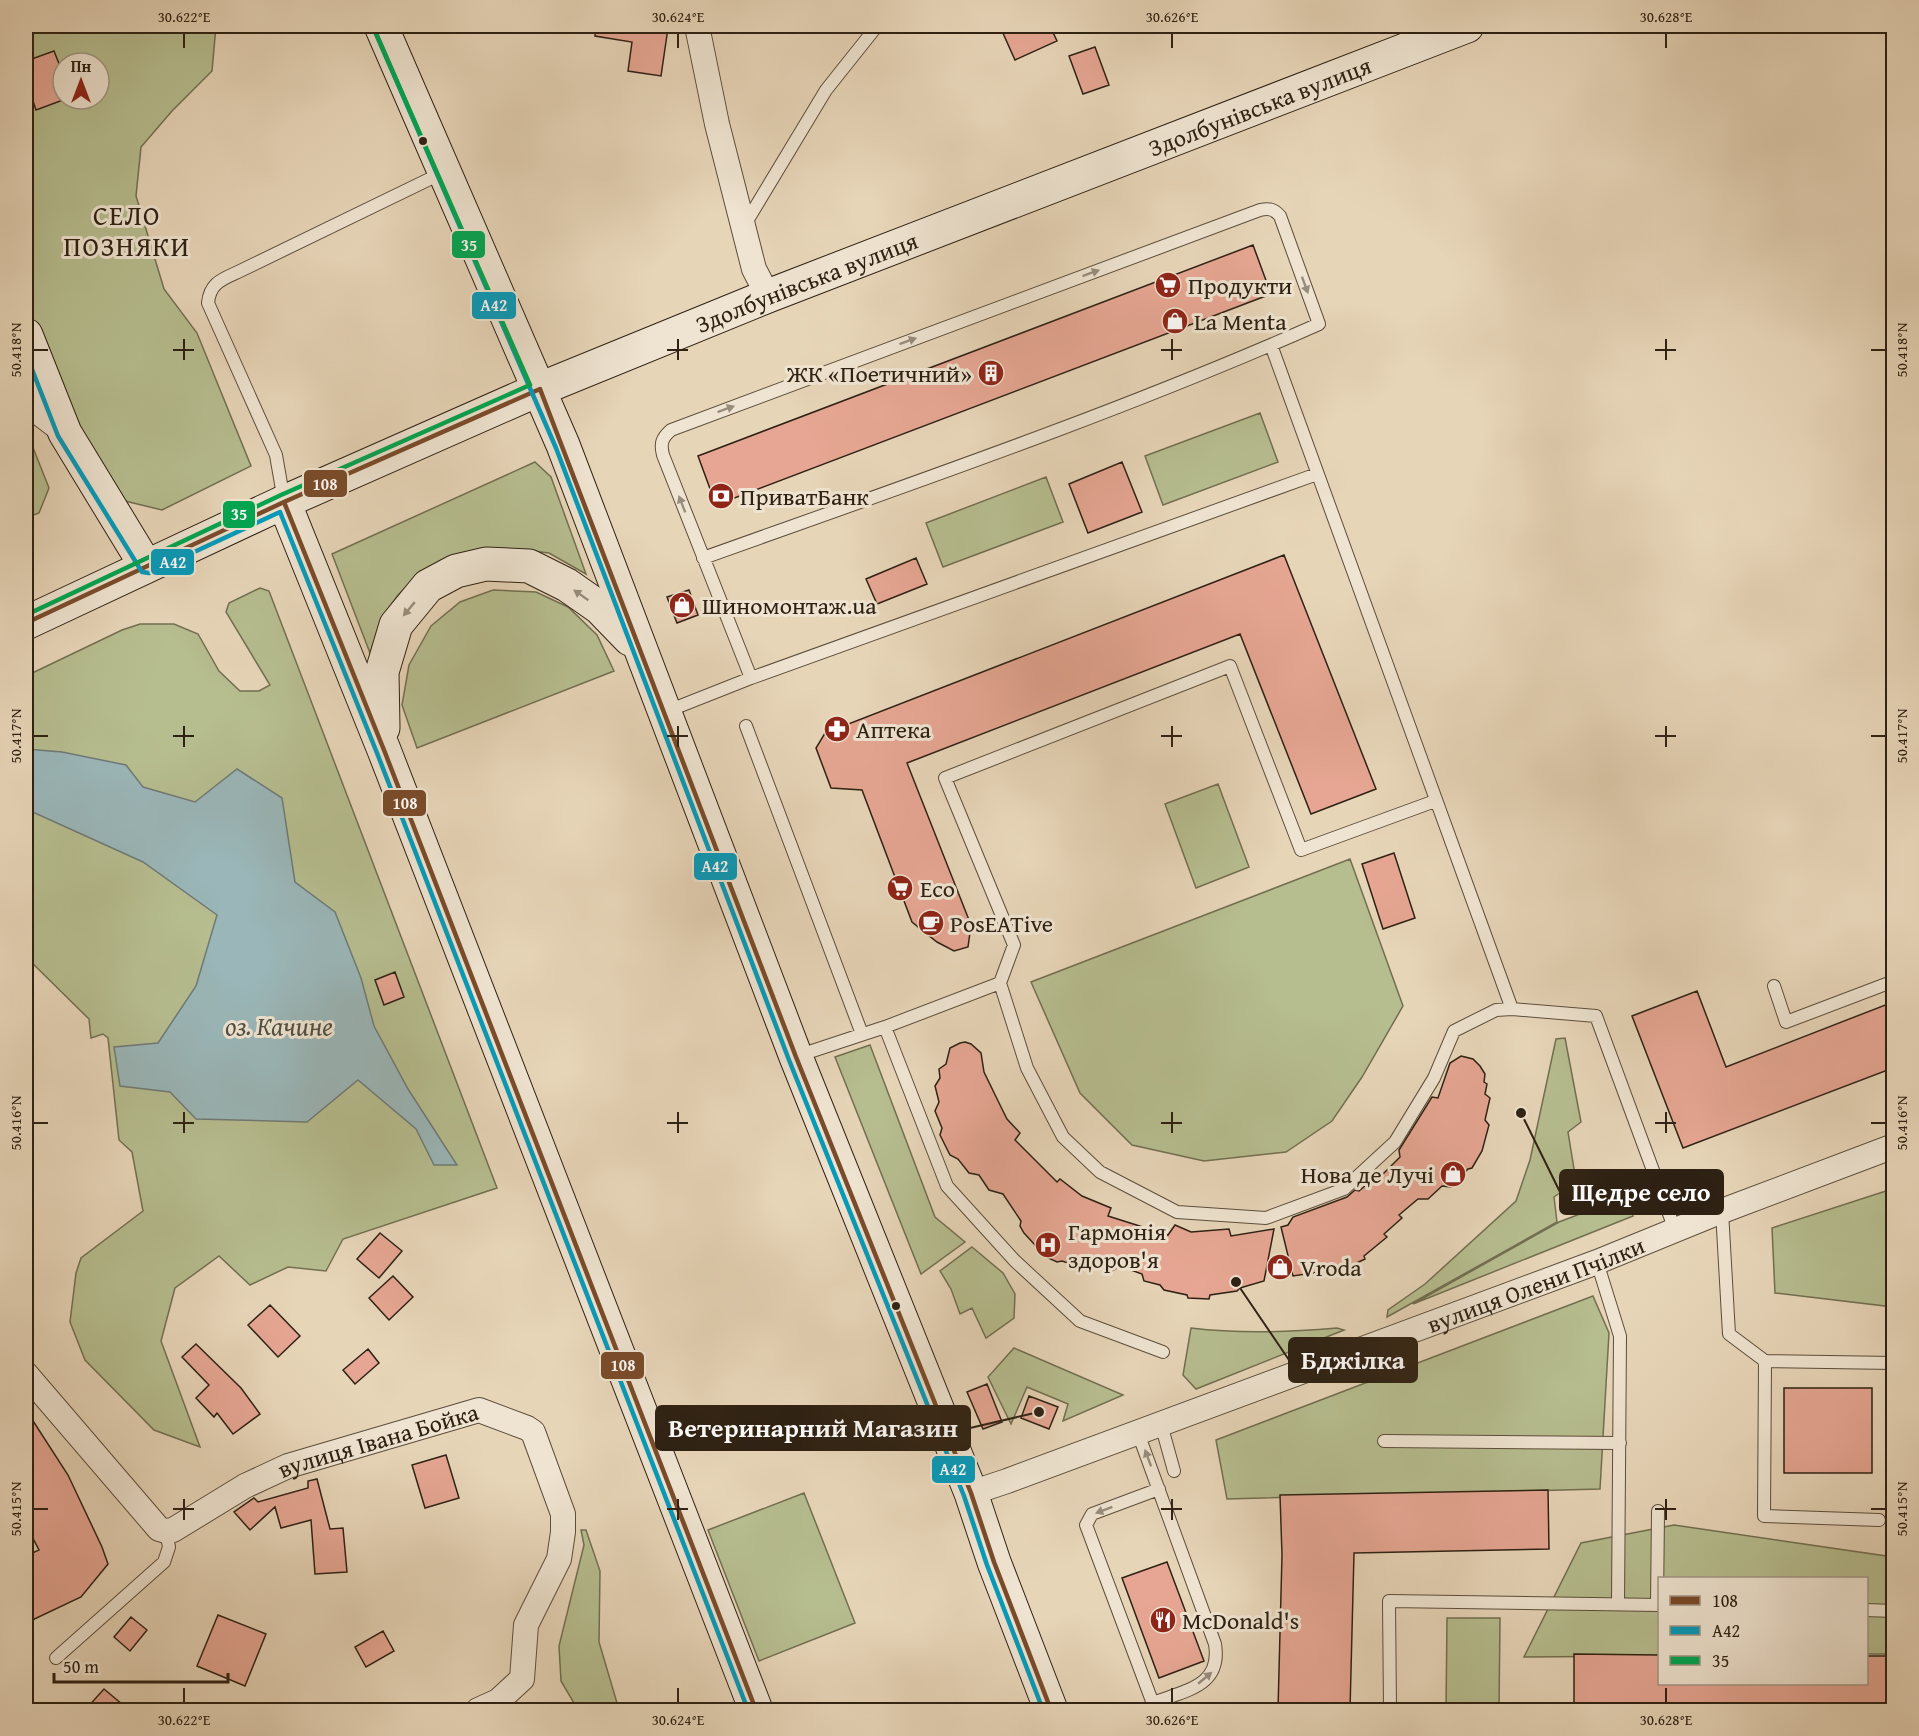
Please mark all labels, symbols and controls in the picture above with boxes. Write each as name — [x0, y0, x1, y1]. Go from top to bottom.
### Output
text: 30.622°E — [158, 6, 211, 27]
text: 30.624°E — [652, 6, 705, 27]
text: 30.626°E — [1146, 6, 1199, 27]
text: 30.628°E — [1640, 6, 1693, 27]
street label: Здолбунівська вулиця — [1143, 47, 1376, 165]
north arrow — [51, 51, 111, 111]
text: Пн — [71, 54, 91, 78]
unlabelled marker — [417, 135, 429, 147]
district label: СЕЛО ПОЗНЯКИ — [64, 195, 190, 266]
street label: Здолбунівська вулиця — [690, 222, 923, 341]
line badge: 35 — [451, 230, 486, 259]
text: 35 — [461, 233, 477, 257]
one-way arrow — [1082, 267, 1100, 277]
place label: Продукти — [1188, 268, 1292, 303]
supermarket icon: Продукти — [1153, 270, 1183, 300]
one-way arrow — [1300, 276, 1310, 294]
line badge: А42 — [471, 291, 517, 320]
text: А42 — [481, 293, 507, 317]
place label: La Menta — [1194, 304, 1287, 339]
shop icon: La Menta — [1160, 306, 1190, 336]
text: 50.418°N — [5, 322, 26, 377]
text: 50.418°N — [1891, 322, 1912, 377]
one-way arrow — [900, 336, 918, 346]
place label: ЖК «Поетичний» — [786, 356, 972, 391]
building icon: ЖК «Поетичний» — [976, 358, 1006, 388]
one-way arrow — [717, 404, 735, 413]
line badge: 108 — [303, 469, 348, 498]
text: 108 — [313, 472, 337, 496]
place label: ПриватБанк — [740, 479, 869, 514]
bank icon: ПриватБанк — [706, 481, 736, 511]
one-way arrow — [677, 495, 686, 513]
line badge: 35 — [222, 500, 256, 529]
text: 35 — [231, 502, 247, 526]
line badge: А42 — [150, 548, 195, 576]
text: А42 — [160, 550, 186, 574]
place label: Шиномонтаж.ua — [702, 588, 877, 623]
one-way arrow — [574, 589, 590, 601]
shop icon: Шиномонтаж.ua — [667, 590, 697, 620]
one-way arrow — [403, 601, 416, 616]
text: 50.417°N — [5, 708, 26, 763]
text: 50.417°N — [1891, 708, 1912, 763]
place label: Аптека — [856, 712, 932, 747]
pharmacy icon: Аптека — [822, 714, 852, 744]
line badge: 108 — [382, 789, 427, 817]
text: 108 — [393, 791, 417, 815]
line badge: А42 — [693, 852, 738, 881]
text: А42 — [702, 854, 728, 878]
place label: Eco — [920, 871, 955, 906]
supermarket icon: Eco — [885, 873, 915, 903]
place label: PosEATive — [950, 906, 1053, 941]
cafe icon: PosEATive — [916, 908, 946, 938]
water label: оз. Качине — [225, 1006, 333, 1045]
text: 50.416°N — [5, 1095, 26, 1150]
text: 50.416°N — [1891, 1095, 1912, 1150]
place label: Нова де Лучі — [1301, 1157, 1434, 1192]
shop icon: Нова де Лучі — [1438, 1159, 1468, 1189]
callout: Щедре село — [1560, 1170, 1723, 1214]
text: Щедре село — [1572, 1172, 1711, 1211]
place label: Гармонія здоров'я — [1068, 1214, 1166, 1277]
street label: вулиця Олени Пчілки — [1422, 1227, 1650, 1341]
hospital icon: Гармонія здоров'я — [1033, 1230, 1063, 1260]
place label: Vroda — [1300, 1250, 1362, 1285]
shop icon: Vroda — [1265, 1252, 1295, 1282]
unlabelled marker — [890, 1300, 902, 1312]
callout: Бджілка — [1289, 1338, 1417, 1382]
text: Бджілка — [1301, 1340, 1406, 1379]
line badge: 108 — [600, 1351, 645, 1380]
text: 108 — [611, 1353, 635, 1377]
street label: вулиця Івана Бойка — [271, 1393, 483, 1486]
callout: Ветеринарний Магазин — [656, 1406, 970, 1450]
text: Ветеринарний Магазин — [668, 1408, 958, 1447]
one-way arrow — [1142, 1449, 1152, 1467]
line badge: А42 — [931, 1455, 976, 1484]
text: А42 — [940, 1457, 966, 1481]
text: 50.415°N — [5, 1481, 26, 1536]
text: 50.415°N — [1891, 1481, 1912, 1536]
one-way arrow — [1095, 1506, 1113, 1515]
legend — [1658, 1577, 1868, 1685]
text: 108 — [1712, 1587, 1738, 1614]
place label: McDonald's — [1182, 1603, 1299, 1638]
restaurant icon: McDonald's — [1148, 1605, 1178, 1635]
text: А42 — [1712, 1617, 1740, 1644]
scale bar — [54, 1646, 228, 1684]
text: 35 — [1712, 1647, 1729, 1674]
text: 50 m — [63, 1653, 99, 1680]
one-way arrow — [1197, 1672, 1213, 1685]
text: 30.622°E — [158, 1709, 211, 1730]
text: 30.624°E — [652, 1709, 705, 1730]
text: 30.626°E — [1146, 1709, 1199, 1730]
text: 30.628°E — [1640, 1709, 1693, 1730]

